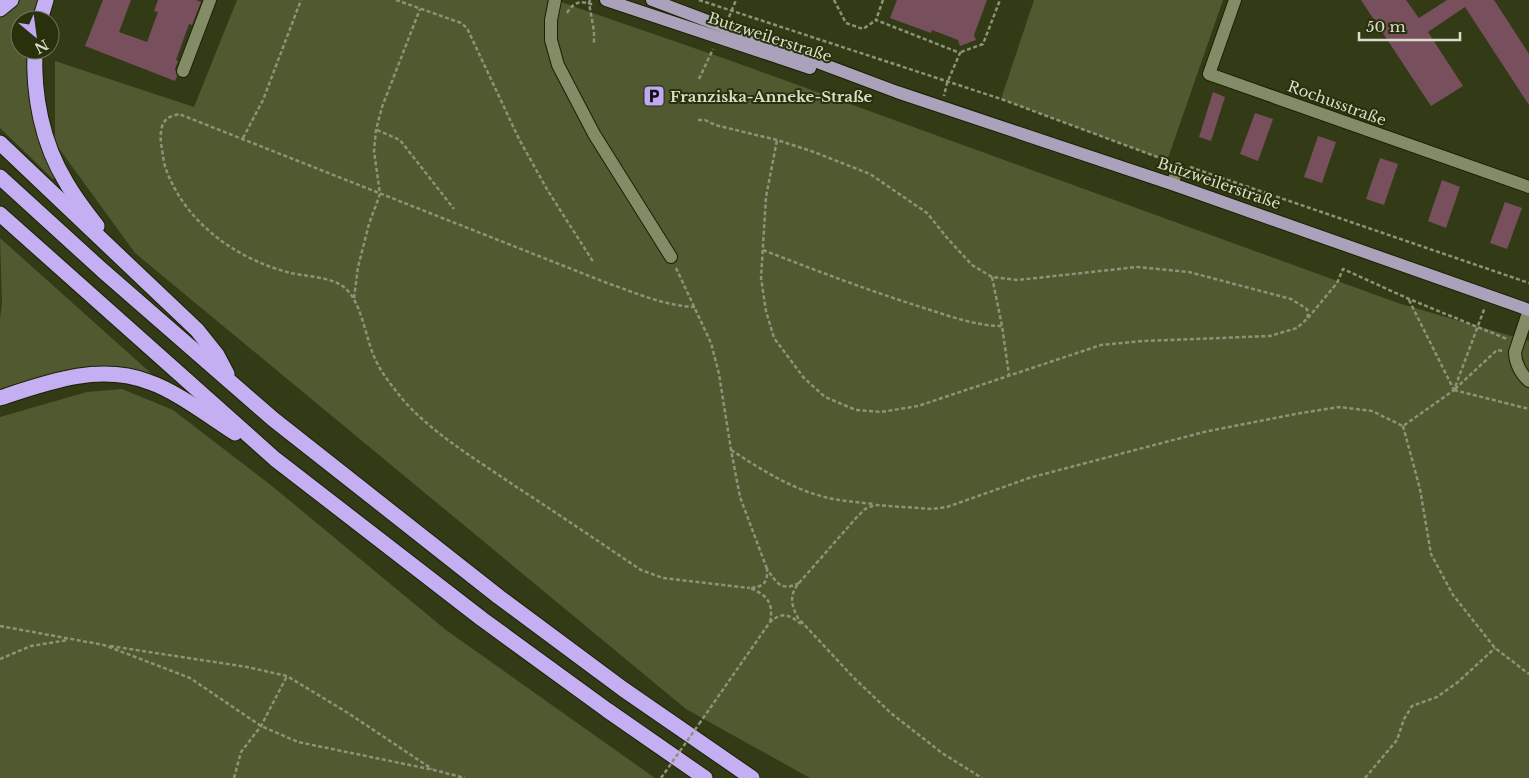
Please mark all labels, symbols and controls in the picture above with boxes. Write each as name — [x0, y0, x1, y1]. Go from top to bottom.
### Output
street label: Butzweilerstraße — [706, 8, 834, 66]
north arrow — [10, 10, 60, 60]
scale bar — [1359, 10, 1460, 42]
text: 50 m — [1366, 17, 1406, 36]
text: N — [31, 35, 51, 57]
street label: Rochusstraße — [1285, 76, 1389, 130]
parking icon: Franziska-Anneke-Straße — [642, 84, 666, 108]
place label: Franziska-Anneke-Straße — [670, 87, 873, 106]
street label: Butzweilerstraße — [1155, 153, 1283, 213]

